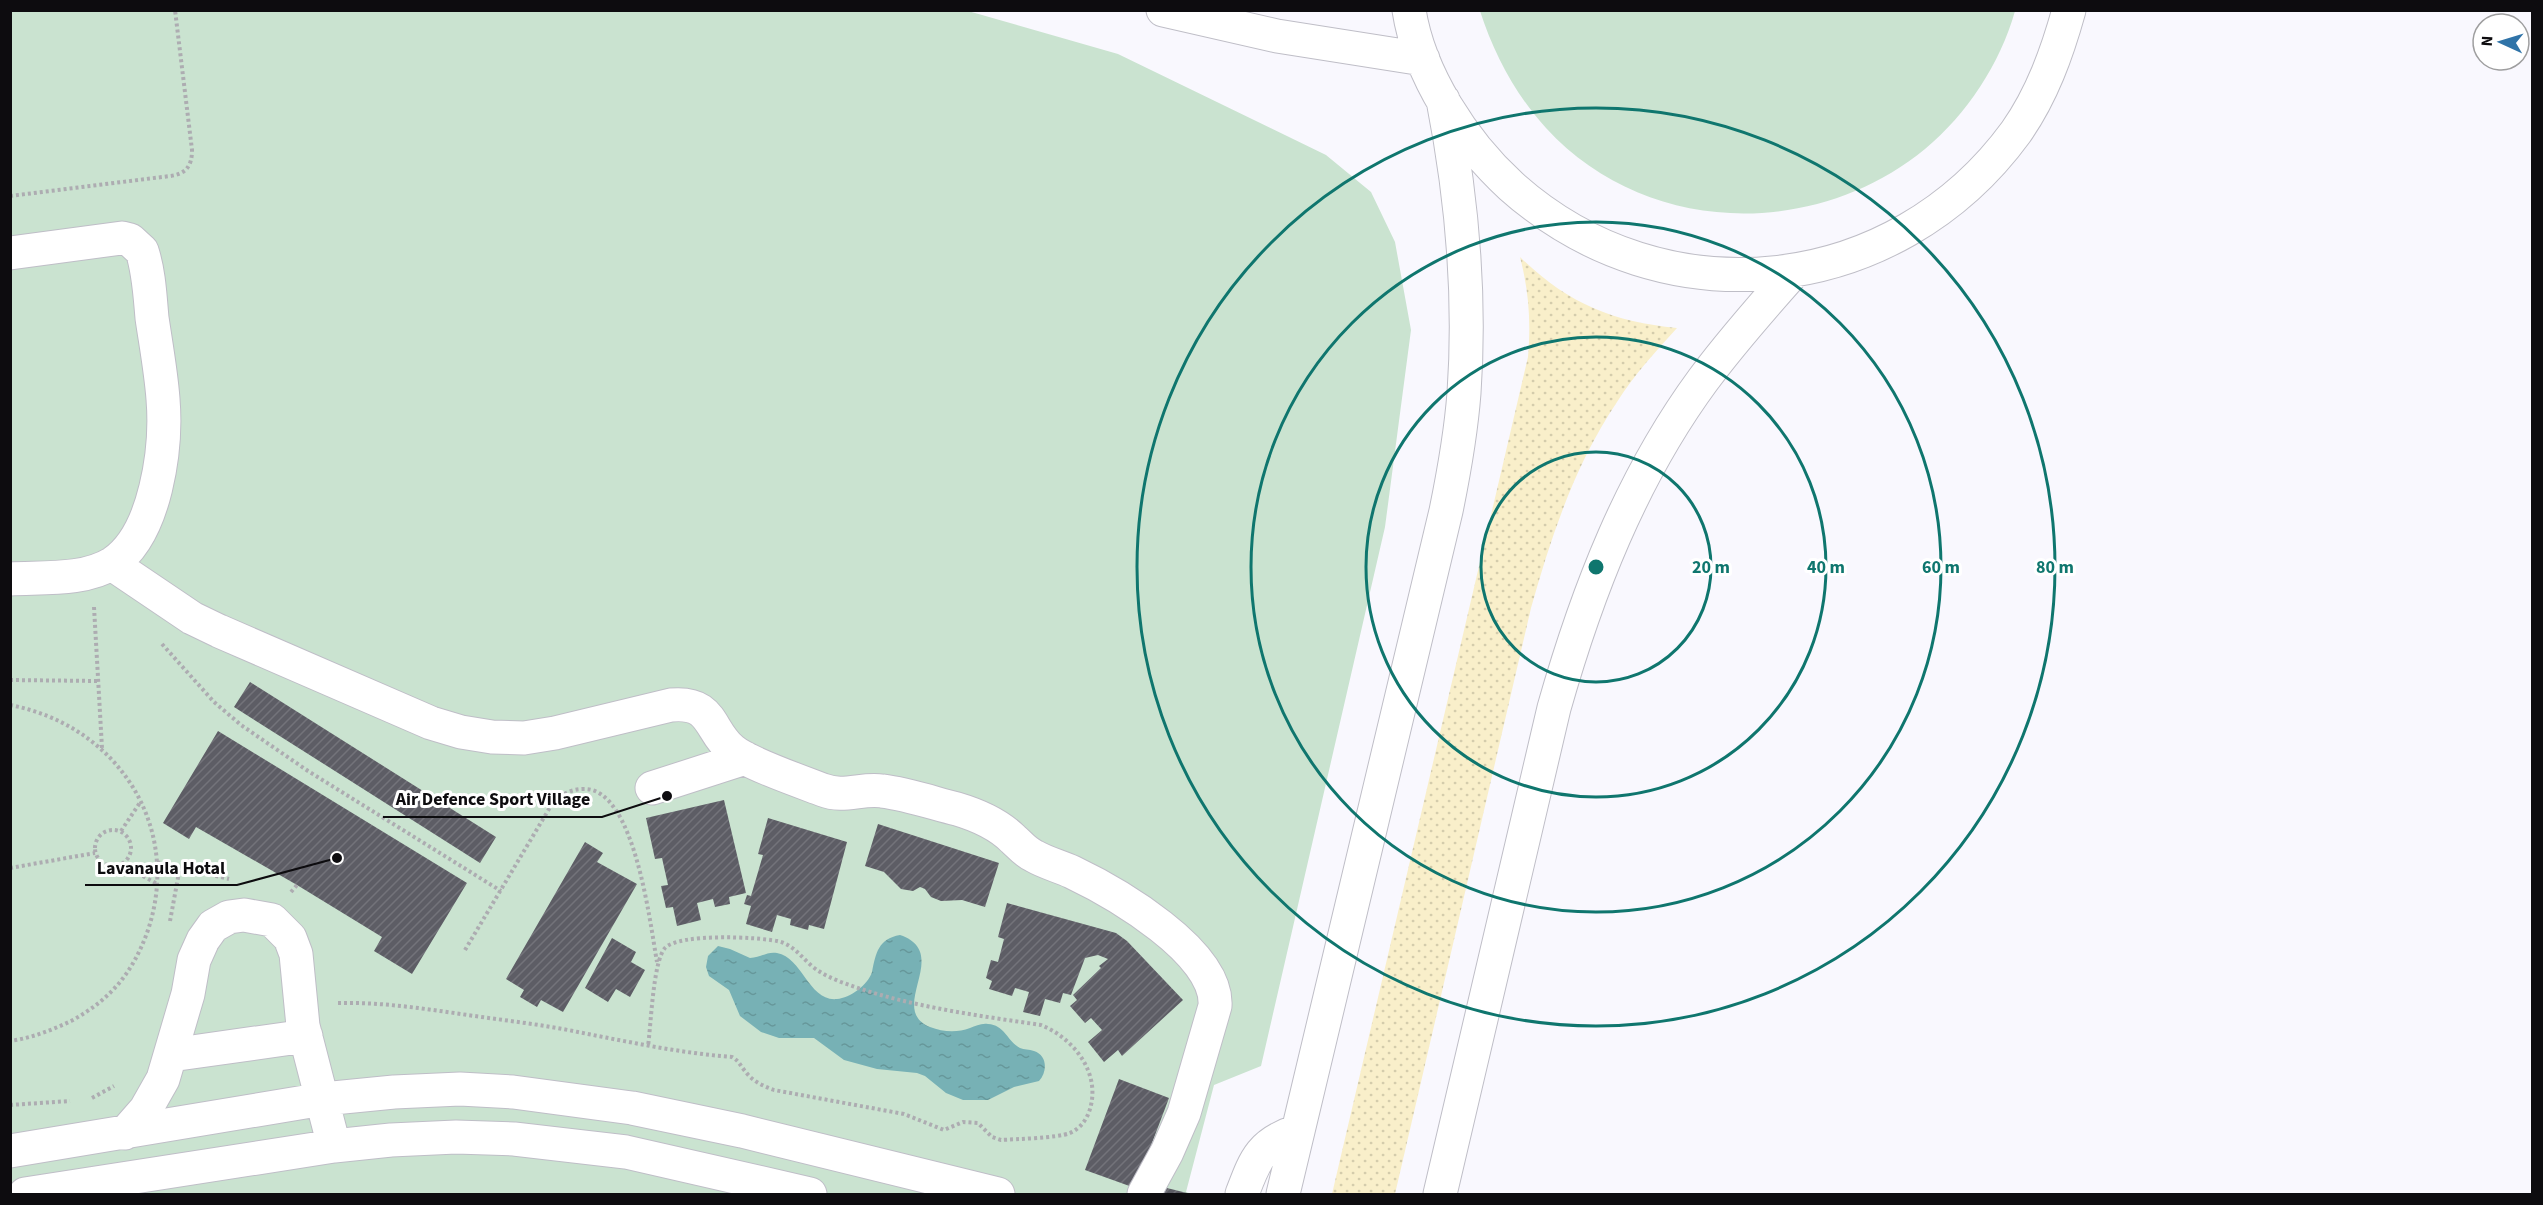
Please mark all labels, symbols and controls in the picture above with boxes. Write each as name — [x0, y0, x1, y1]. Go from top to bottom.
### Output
north arrow — [2471, 12, 2531, 72]
text: N — [2476, 35, 2498, 47]
text: 20 m — [1692, 555, 1730, 580]
text: 40 m — [1807, 555, 1845, 580]
text: 60 m — [1922, 555, 1960, 580]
text: 80 m — [2036, 555, 2074, 580]
centre of rings — [1586, 557, 1606, 577]
callout: Air Defence Sport Village — [383, 781, 602, 817]
text: Air Defence Sport Village — [395, 787, 590, 812]
callout: Lavanaula Hotal — [85, 849, 237, 885]
text: Lavanaula Hotal — [97, 856, 225, 881]

